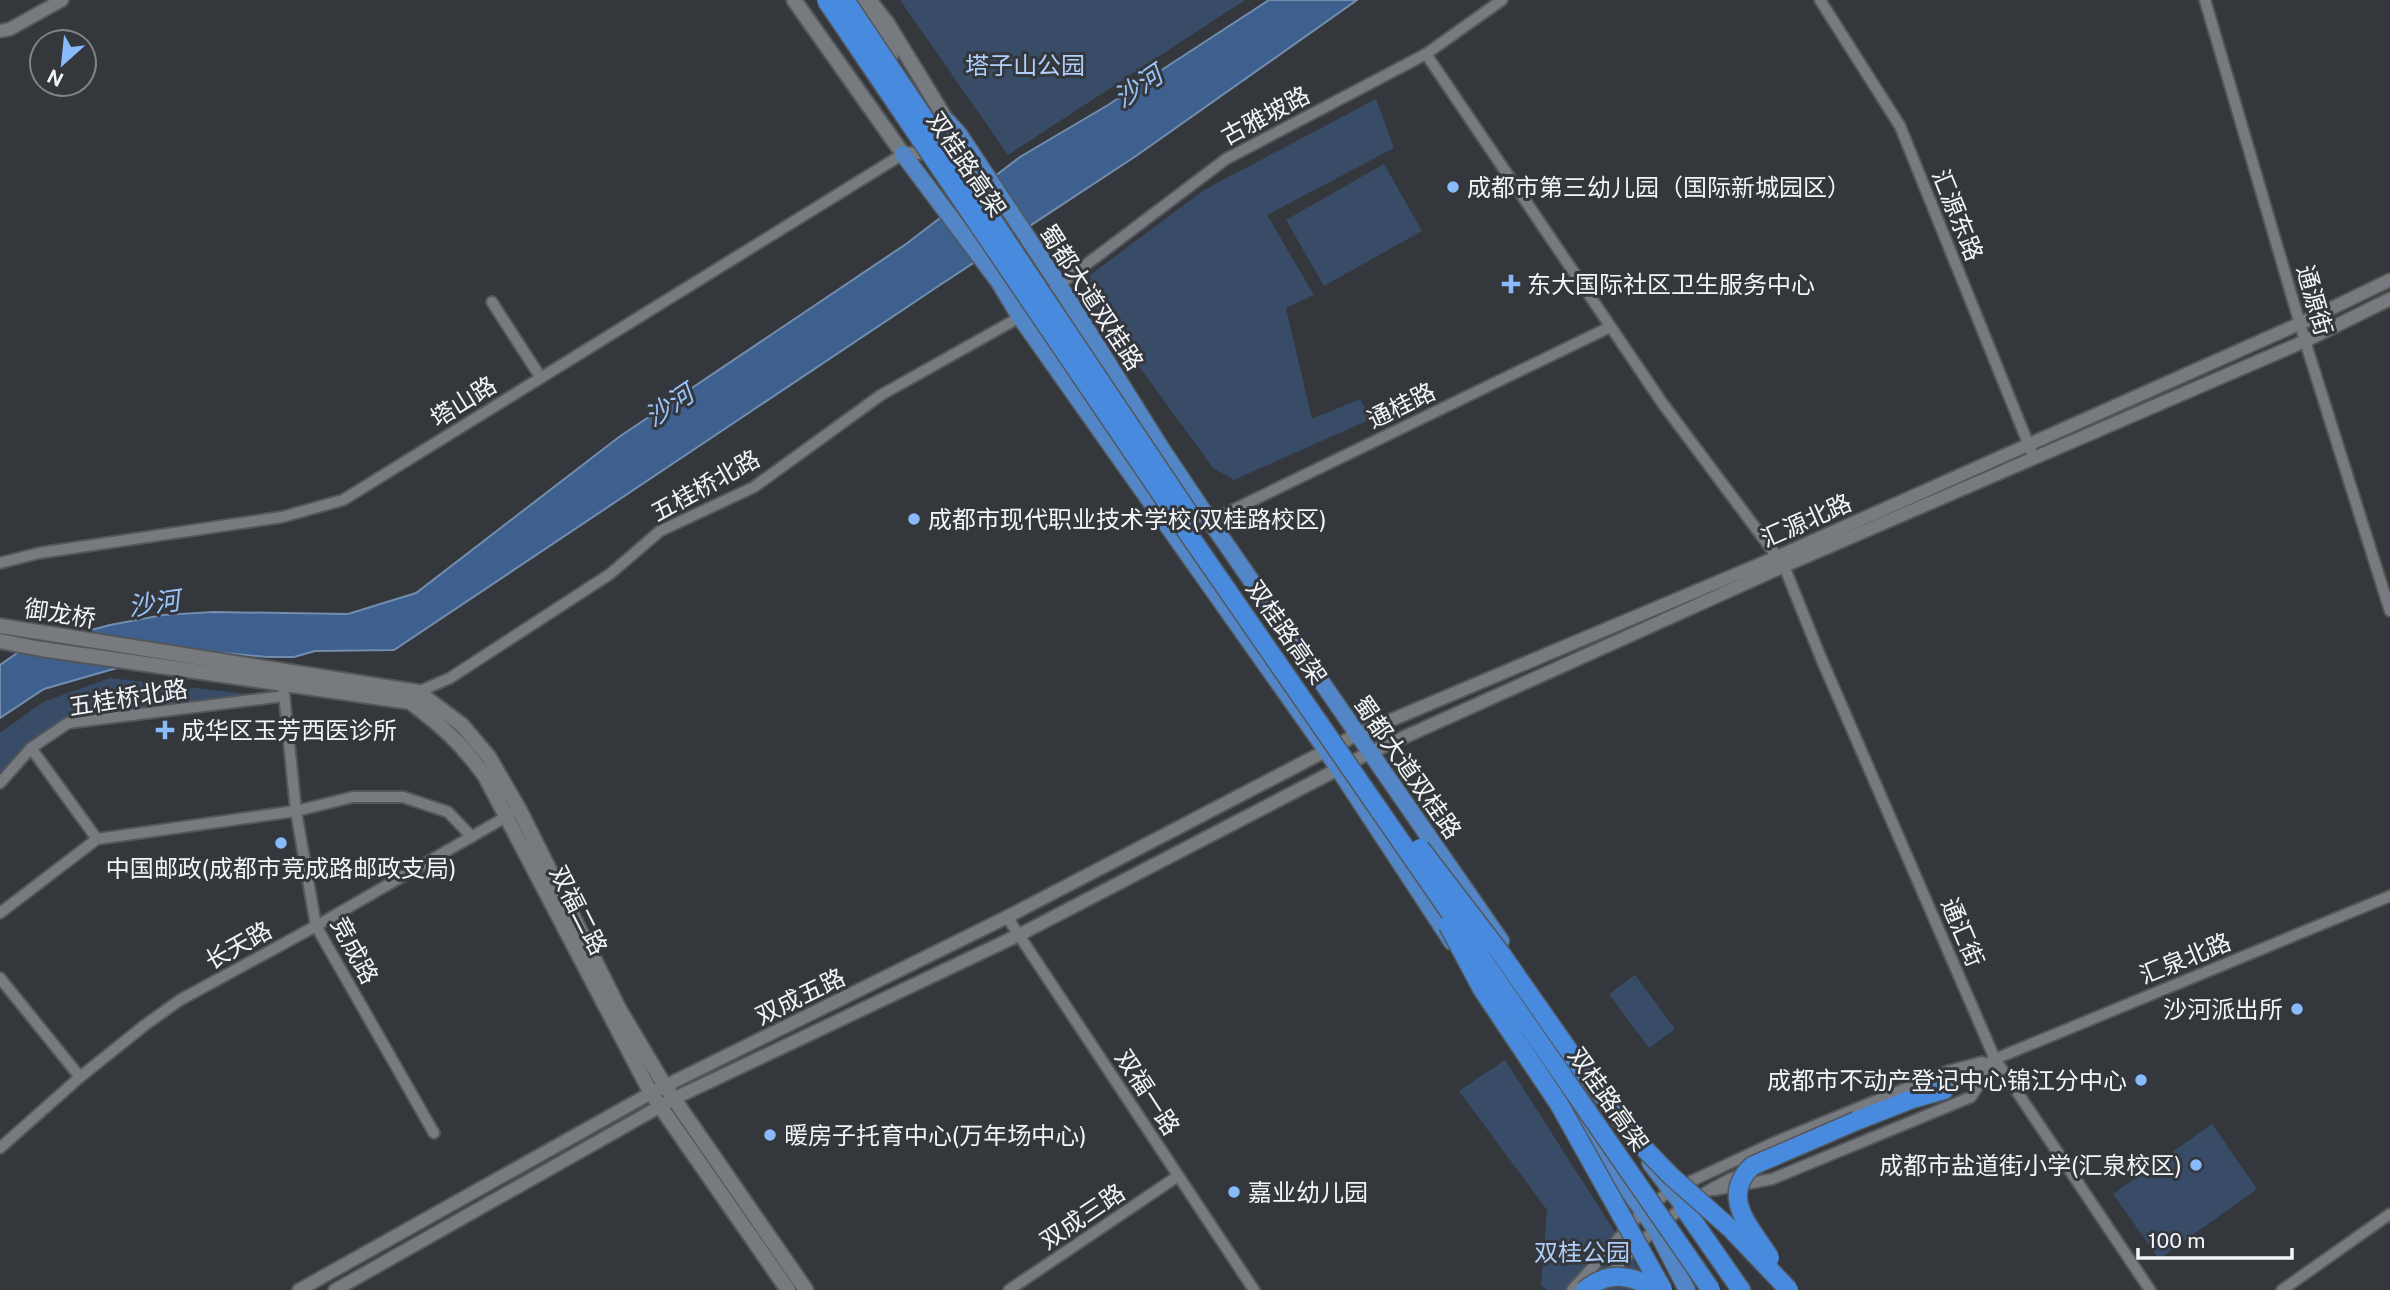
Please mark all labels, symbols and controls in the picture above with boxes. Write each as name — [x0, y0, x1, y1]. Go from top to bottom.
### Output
north arrow — [28, 28, 98, 98]
park label: 塔子山公园 — [965, 51, 1085, 79]
water label: 沙河 — [1108, 56, 1172, 113]
text: N — [44, 65, 67, 91]
street label: 古雅坡路 — [1216, 80, 1314, 150]
street label: 双桂路高架 — [922, 106, 1012, 222]
street label: 汇源东路 — [1927, 165, 1989, 265]
place label: 成都市第三幼儿园（国际新城园区） — [1467, 173, 1851, 201]
marker: 成都市第三幼儿园（国际新城园区） — [1445, 179, 1461, 195]
street label: 蜀都大道双桂路 — [1035, 219, 1149, 375]
street label: 通源街 — [2292, 262, 2338, 338]
place label: 东大国际社区卫生服务中心 — [1527, 270, 1815, 298]
marker: 东大国际社区卫生服务中心 — [1501, 274, 1521, 294]
street label: 塔山路 — [425, 370, 501, 432]
water label: 沙河 — [639, 375, 703, 432]
street label: 通桂路 — [1363, 377, 1439, 433]
street label: 五桂桥北路 — [646, 444, 764, 526]
street label: 汇源北路 — [1756, 488, 1856, 552]
place label: 成都市现代职业技术学校(双桂路校区) — [928, 505, 1327, 533]
marker: 成都市现代职业技术学校(双桂路校区) — [906, 511, 922, 527]
street label: 双桂路高架 — [1241, 575, 1333, 689]
water label: 沙河 — [126, 583, 187, 622]
street label: 御龙桥 — [22, 594, 98, 632]
street label: 五桂桥北路 — [67, 674, 189, 720]
street label: 蜀都大道双桂路 — [1348, 690, 1468, 844]
place label: 成华区玉芳西医诊所 — [181, 716, 397, 744]
marker: 成华区玉芳西医诊所 — [155, 720, 175, 740]
marker: 中国邮政(成都市竞成路邮政支局) — [273, 835, 289, 851]
place label: 中国邮政(成都市竞成路邮政支局) — [106, 854, 456, 882]
street label: 双福二路 — [545, 861, 613, 959]
street label: 通汇街 — [1936, 893, 1990, 971]
street label: 竞成路 — [326, 912, 384, 988]
street label: 长天路 — [200, 915, 276, 975]
street label: 汇泉北路 — [2135, 927, 2235, 989]
street label: 双成五路 — [751, 962, 849, 1030]
place label: 沙河派出所 — [2163, 995, 2283, 1023]
marker: 沙河派出所 — [2289, 1001, 2305, 1017]
street label: 双桂路高架 — [1563, 1042, 1655, 1156]
street label: 双福一路 — [1110, 1044, 1186, 1140]
place label: 成都市不动产登记中心锦江分中心 — [1767, 1066, 2127, 1094]
marker: 成都市不动产登记中心锦江分中心 — [2133, 1072, 2149, 1088]
place label: 暖房子托育中心(万年场中心) — [784, 1121, 1087, 1149]
marker: 暖房子托育中心(万年场中心) — [762, 1127, 778, 1143]
place label: 成都市盐道街小学(汇泉校区) — [1879, 1151, 2182, 1179]
marker: 成都市盐道街小学(汇泉校区) — [2188, 1157, 2204, 1173]
street label: 双成三路 — [1034, 1178, 1130, 1254]
place label: 嘉业幼儿园 — [1248, 1178, 1368, 1206]
marker: 嘉业幼儿园 — [1226, 1184, 1242, 1200]
scale bar — [2138, 1216, 2292, 1260]
text: 100 m — [2148, 1228, 2205, 1253]
park label: 双桂公园 — [1534, 1238, 1630, 1266]

